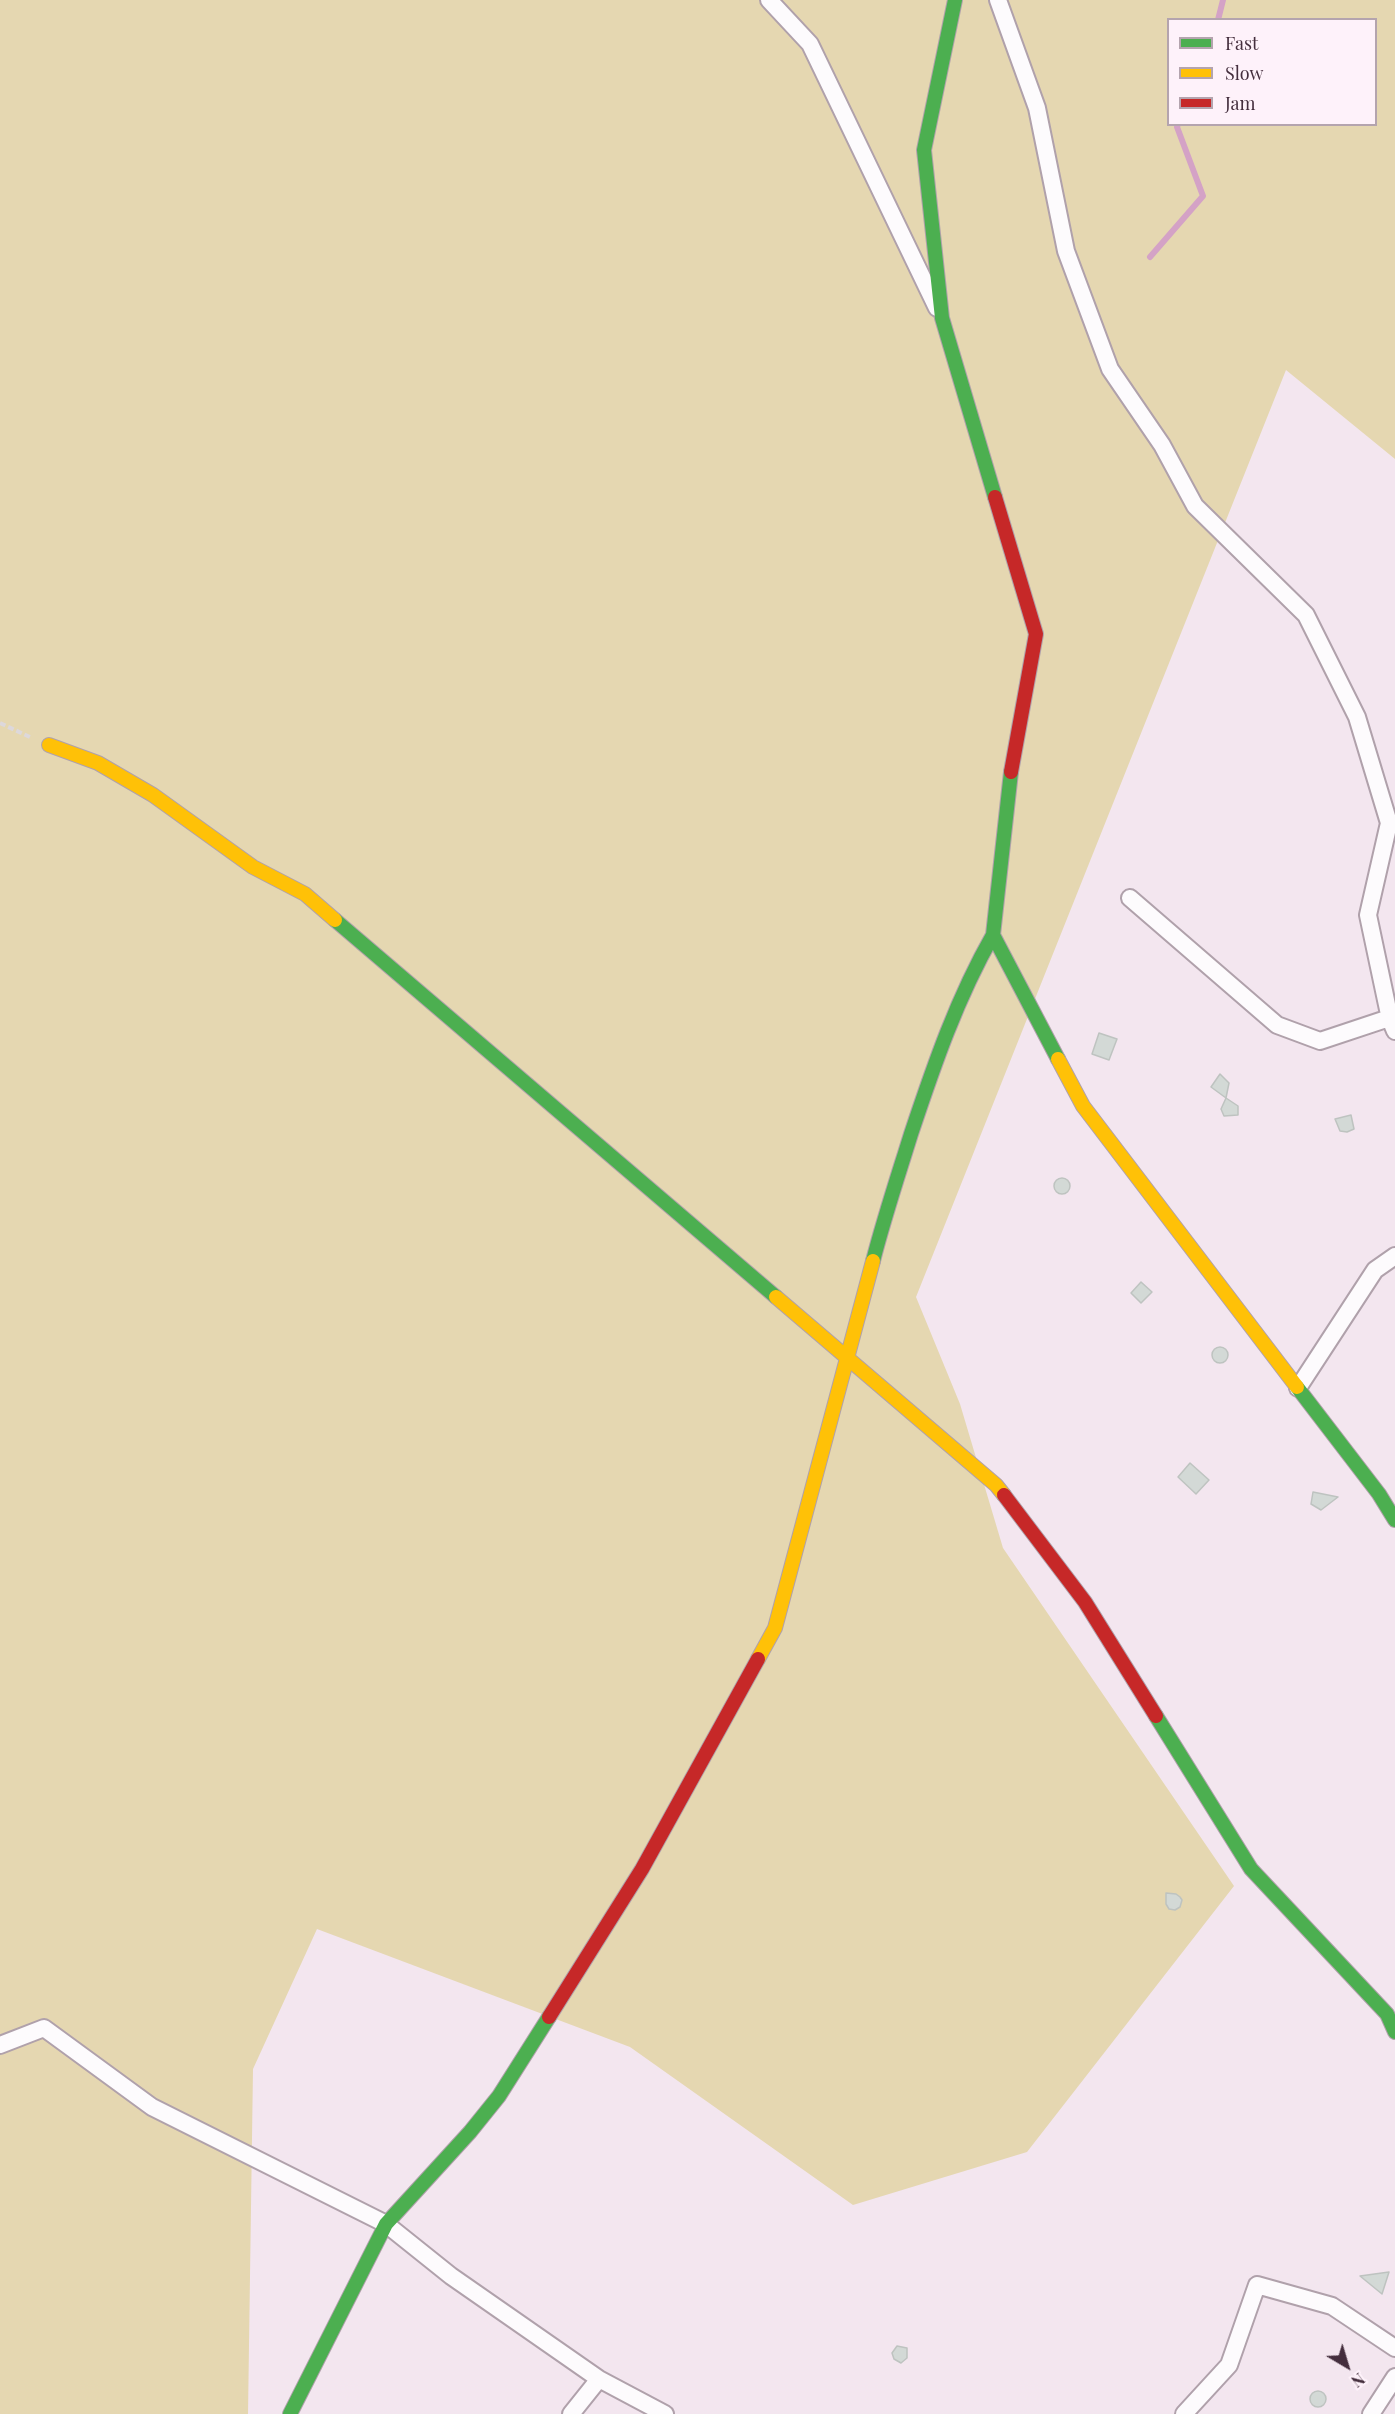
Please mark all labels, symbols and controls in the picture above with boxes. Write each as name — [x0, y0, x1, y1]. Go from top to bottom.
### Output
legend — [1167, 18, 1377, 126]
text: Fast — [1225, 31, 1258, 55]
text: Slow — [1225, 61, 1263, 85]
text: Jam — [1225, 91, 1255, 115]
north arrow — [1317, 2336, 1377, 2396]
text: N — [1347, 2369, 1369, 2392]

